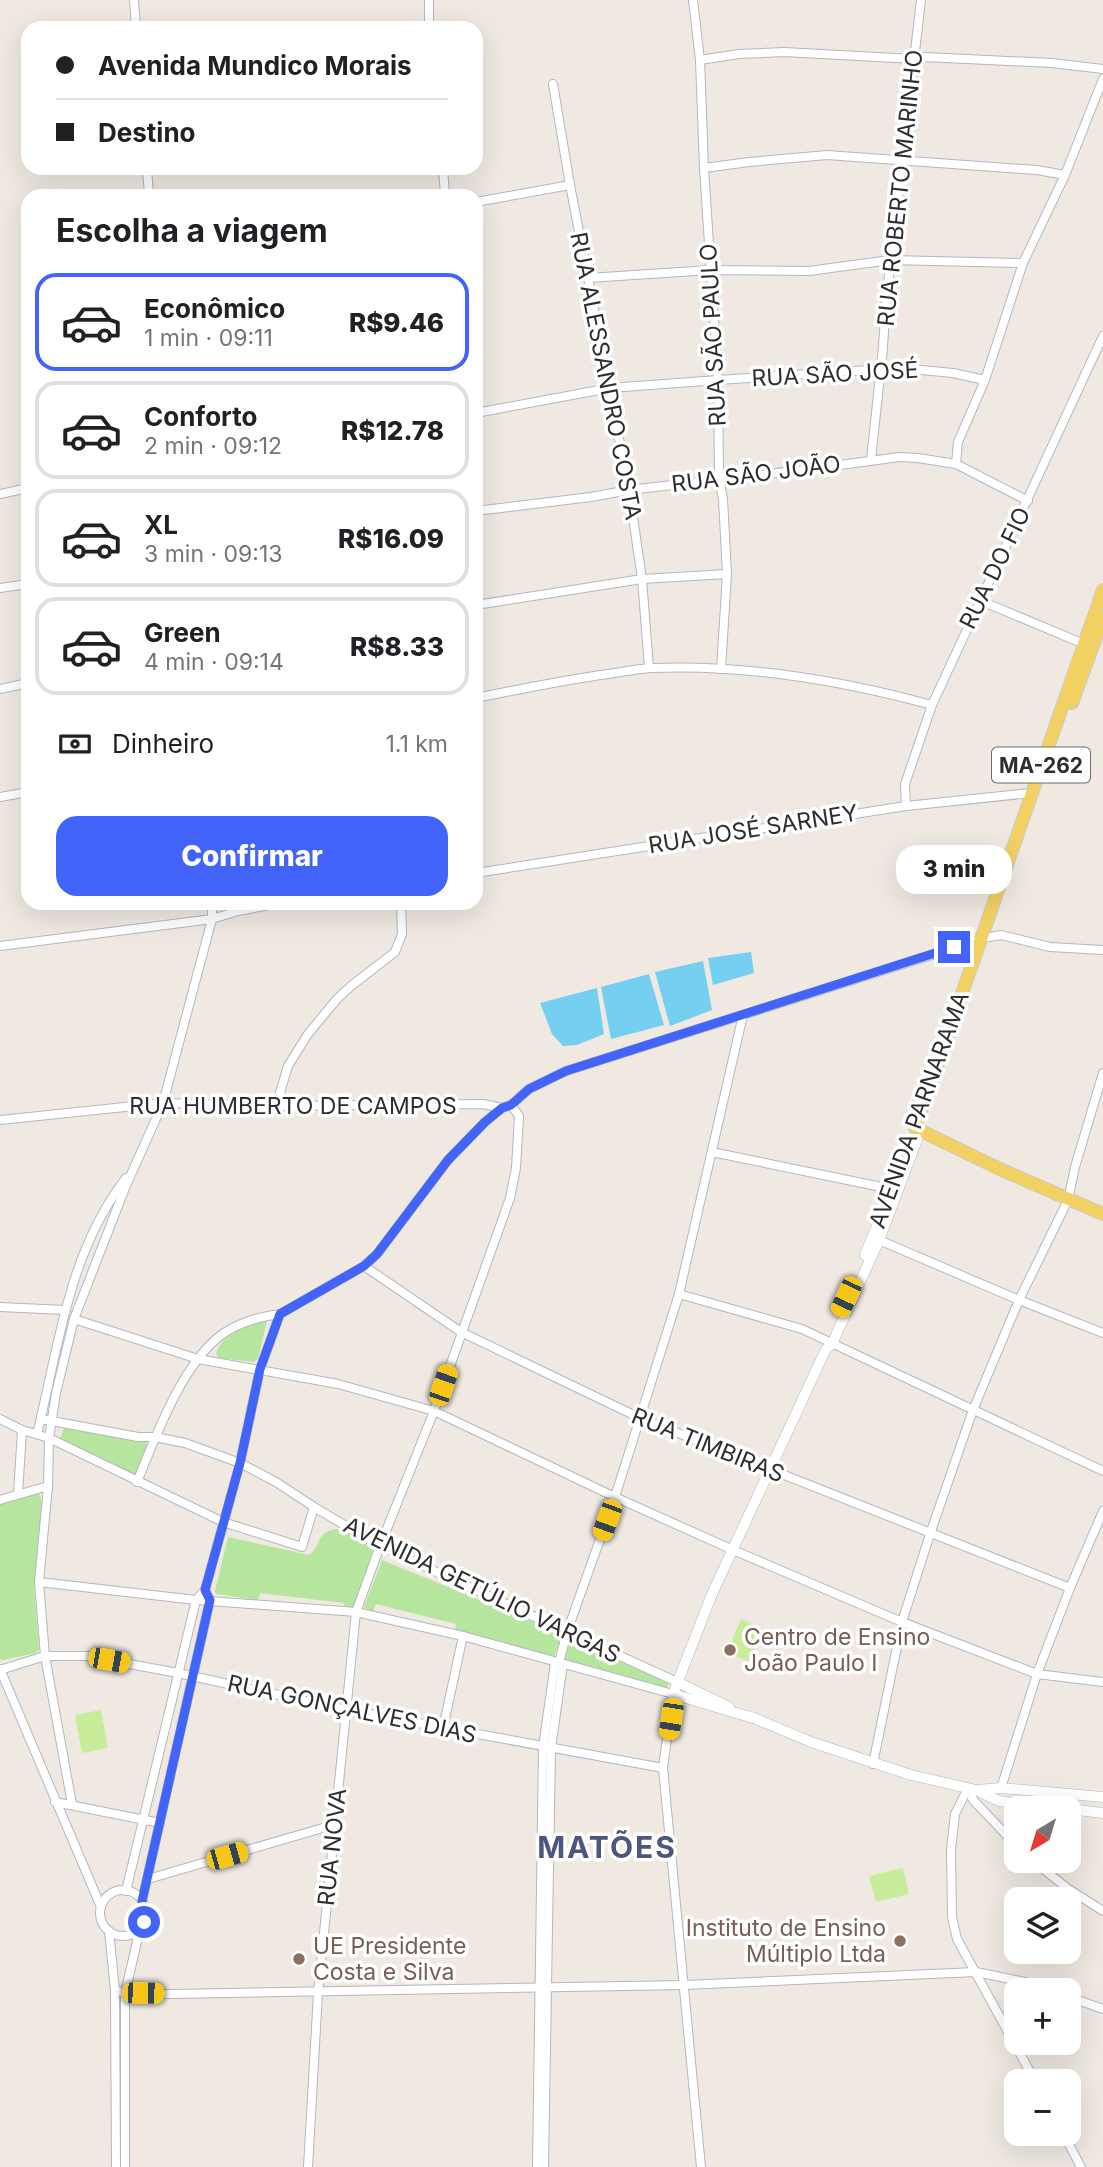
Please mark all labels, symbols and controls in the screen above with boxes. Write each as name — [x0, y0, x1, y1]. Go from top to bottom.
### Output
street label: RUA ROBERTO MARINHO — [872, 48, 928, 328]
text: Avenida Mundico Morais — [98, 50, 412, 81]
text: Destino — [98, 117, 196, 148]
text: Escolha a viagem — [56, 211, 328, 250]
street label: RUA ALESSANDRO COSTA — [564, 230, 648, 522]
street label: RUA SÃO PAULO — [694, 243, 732, 427]
icon: car — [60, 291, 123, 354]
text: Econômico — [144, 293, 285, 324]
text: R$9.46 — [349, 307, 444, 338]
text: 1 min · 09:11 — [144, 324, 273, 352]
street label: RUA SÃO JOSÉ — [751, 356, 919, 392]
icon: car — [60, 399, 123, 462]
text: Conforto — [144, 401, 257, 432]
text: R$12.78 — [341, 415, 444, 446]
text: 2 min · 09:12 — [144, 432, 282, 460]
street label: RUA SÃO JOÃO — [670, 450, 842, 498]
street label: RUA DO FIO — [954, 503, 1036, 633]
icon: car — [60, 507, 123, 570]
text: XL — [144, 509, 178, 540]
text: R$16.09 — [338, 523, 444, 554]
text: 3 min · 09:13 — [144, 540, 283, 568]
icon: car — [60, 615, 123, 678]
text: Green — [144, 617, 221, 648]
text: R$8.33 — [350, 631, 444, 662]
text: 4 min · 09:14 — [144, 648, 284, 676]
icon: cash — [56, 725, 94, 763]
text: Dinheiro — [112, 728, 214, 759]
text: 1.1 km — [385, 730, 448, 758]
road number: MA-262 — [992, 748, 1090, 782]
street label: RUA JOSÉ SARNEY — [646, 799, 860, 859]
button: Confirmar — [56, 816, 448, 896]
callout: 3 min — [896, 846, 1012, 894]
text: 3 min — [923, 855, 985, 883]
route end — [938, 931, 970, 963]
street label: AVENIDA PARNARAMA — [863, 988, 975, 1232]
street label: RUA HUMBERTO DE CAMPOS — [129, 1092, 457, 1120]
car — [828, 1274, 865, 1320]
car — [427, 1362, 460, 1408]
street label: RUA TIMBIRAS — [628, 1402, 788, 1488]
car — [590, 1497, 625, 1543]
street label: AVENIDA GETÚLIO VARGAS — [339, 1511, 625, 1669]
place label: Centro de Ensino João Paulo I — [744, 1623, 930, 1677]
marker: Centro de Ensino João Paulo I — [722, 1642, 738, 1658]
car — [87, 1646, 132, 1674]
street label: RUA GONÇALVES DIAS — [225, 1669, 479, 1749]
car — [658, 1697, 685, 1741]
street label: RUA NOVA — [312, 1787, 352, 1907]
north arrow — [1004, 1796, 1082, 1872]
map controls — [1004, 1796, 1081, 2146]
district label: MATÕES — [537, 1829, 677, 1865]
car — [204, 1840, 251, 1872]
button: layers — [1004, 1887, 1081, 1964]
route start — [128, 1906, 160, 1938]
place label: Instituto de Ensino Múltiplo Ltda — [686, 1914, 886, 1968]
place label: UE Presidente Costa e Silva — [313, 1932, 466, 1986]
marker: Instituto de Ensino Múltiplo Ltda — [892, 1933, 908, 1949]
marker: UE Presidente Costa e Silva — [291, 1951, 307, 1967]
button: + — [1004, 1978, 1081, 2055]
car — [122, 1982, 165, 2004]
button: − — [1004, 2069, 1081, 2146]

